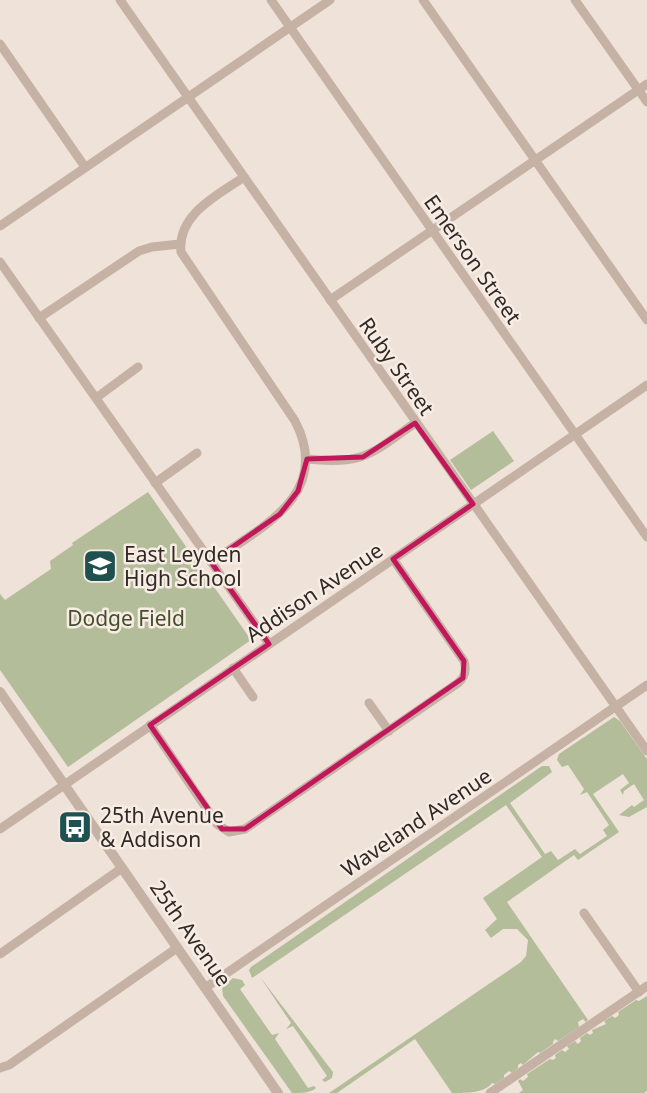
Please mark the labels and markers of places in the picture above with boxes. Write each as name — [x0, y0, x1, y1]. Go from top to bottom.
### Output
place label: East Leyden High School — [124, 540, 242, 592]
school or university icon: East Leyden High School — [81, 547, 119, 585]
place label: 25th Avenue & Addison — [100, 801, 224, 853]
bus stop icon: 25th Avenue & Addison — [56, 808, 94, 846]

